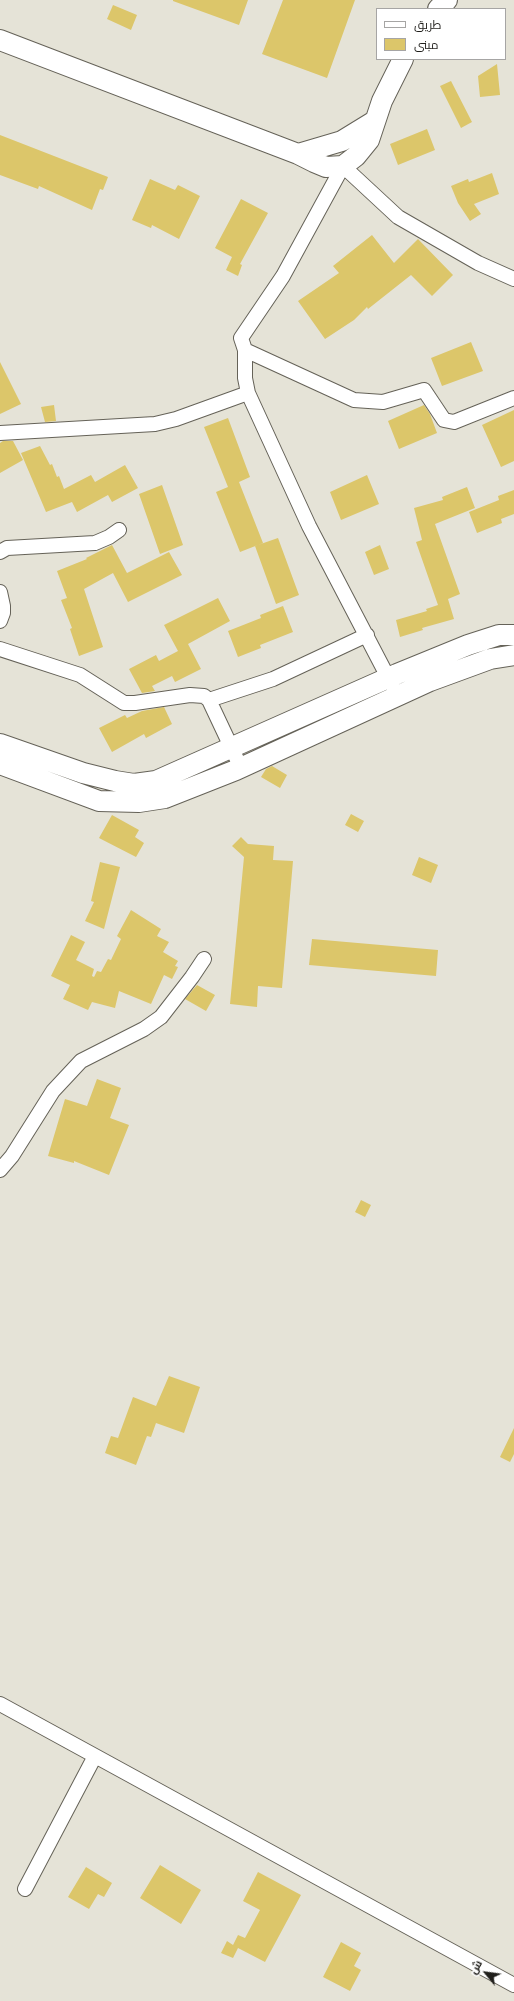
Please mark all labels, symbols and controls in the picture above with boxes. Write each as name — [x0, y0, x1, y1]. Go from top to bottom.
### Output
legend — [376, 8, 506, 60]
text: طريق — [414, 17, 441, 32]
text: مبنى — [414, 37, 439, 52]
north arrow — [466, 1953, 506, 1993]
text: ش — [466, 1958, 485, 1977]

